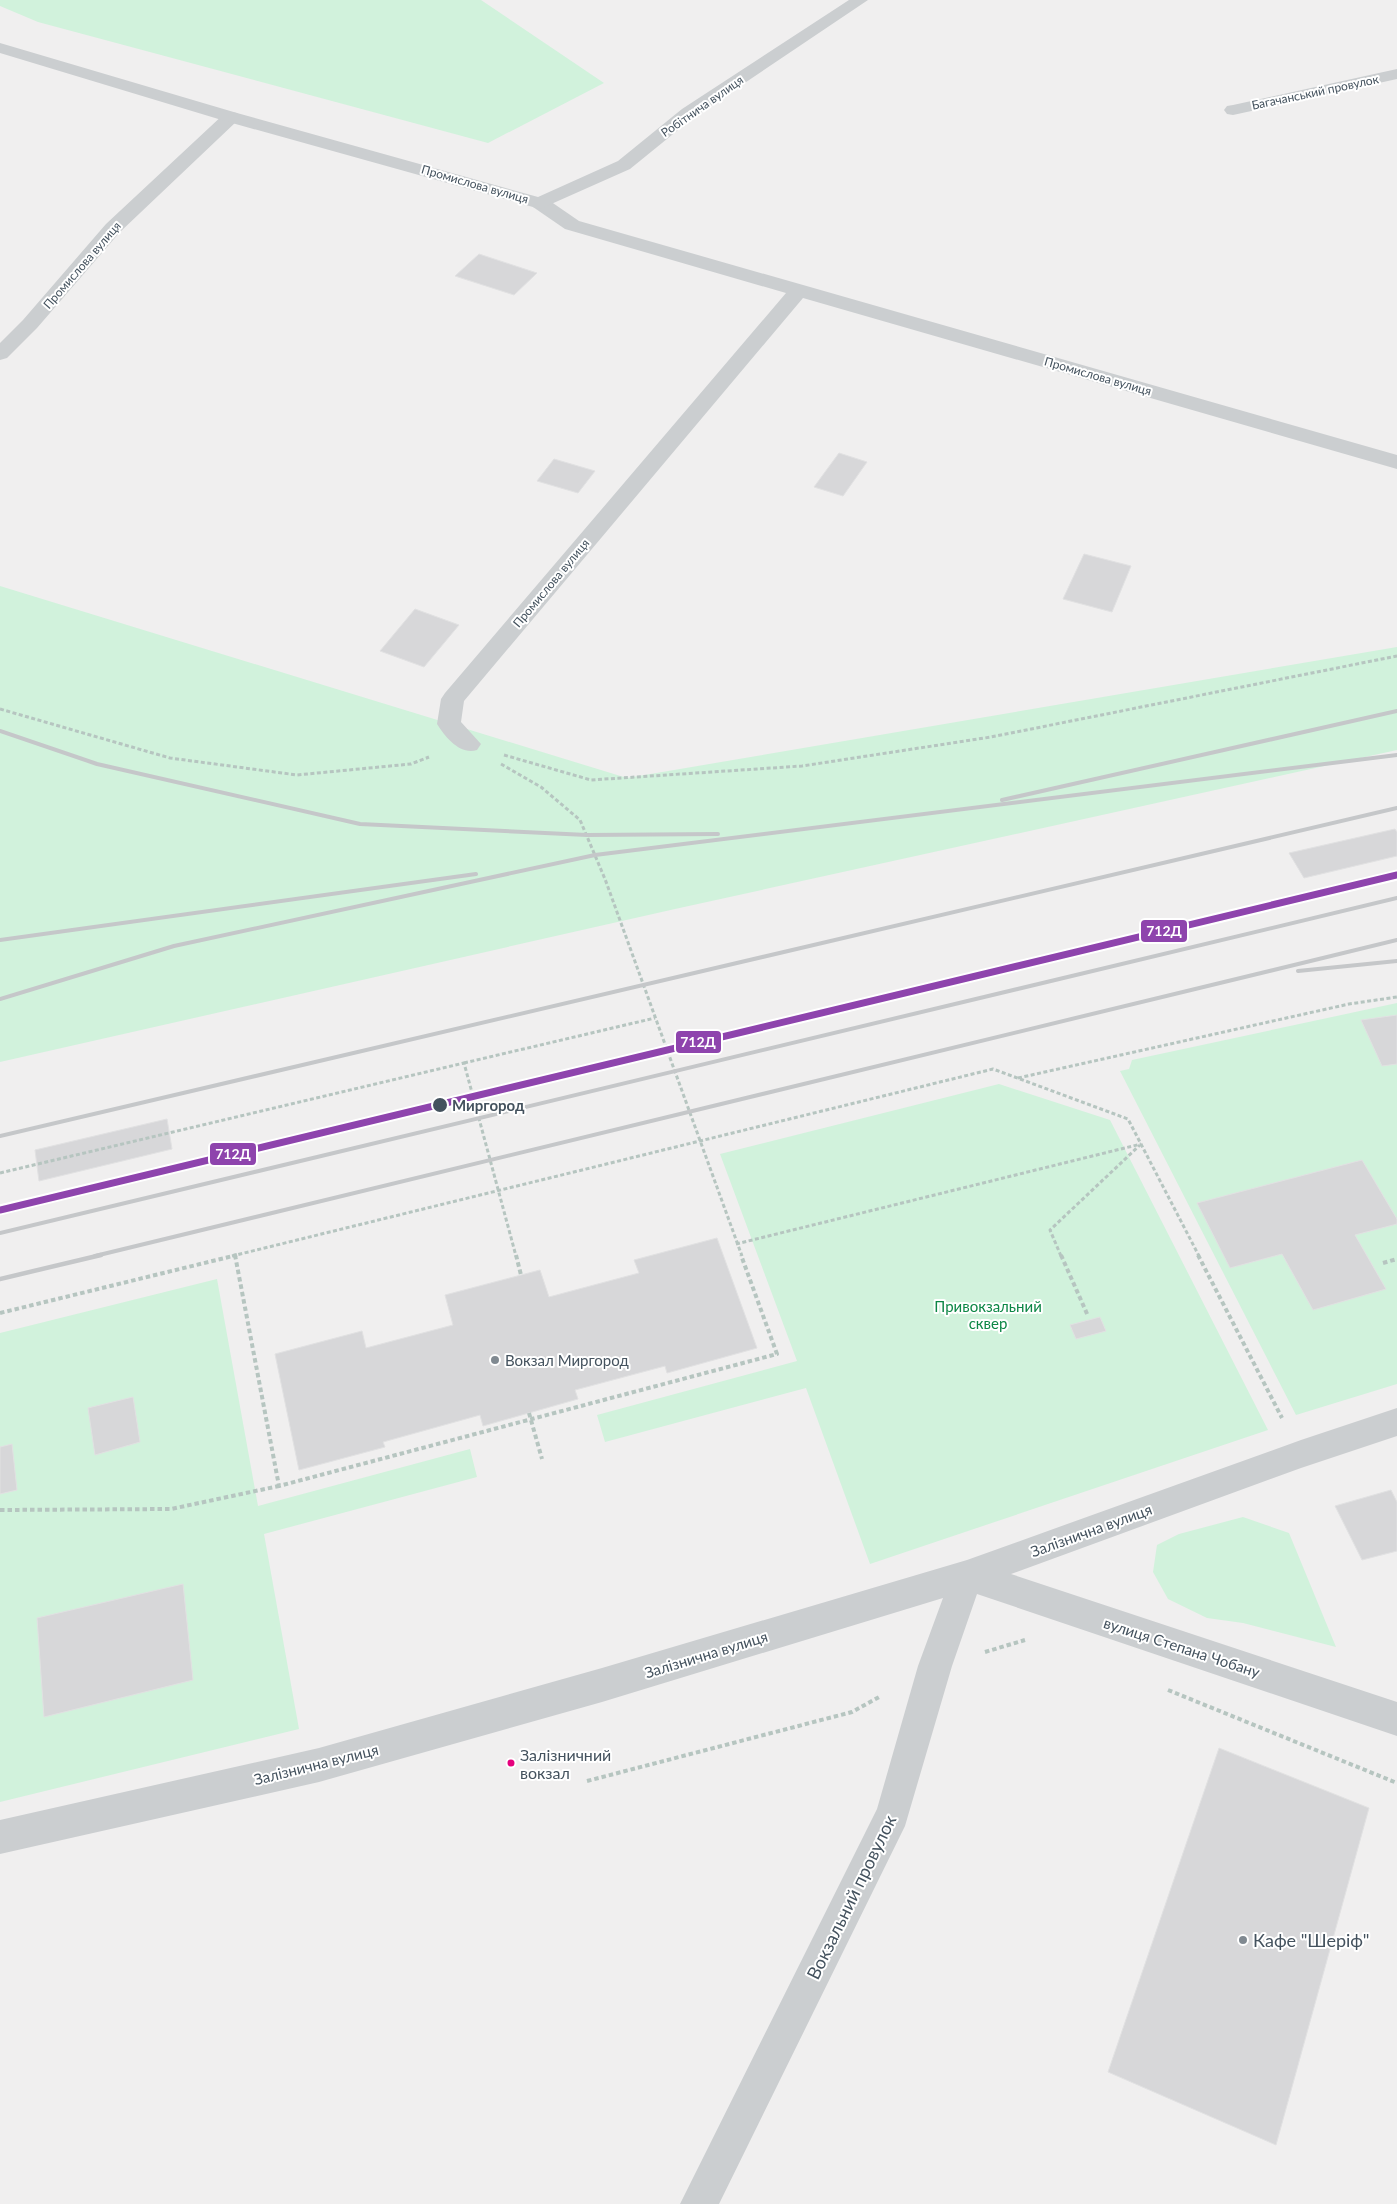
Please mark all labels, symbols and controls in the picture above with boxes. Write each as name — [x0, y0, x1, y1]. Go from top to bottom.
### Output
street label: Багачанський провулок — [1250, 71, 1381, 113]
street label: Робітнича вулиця — [658, 72, 746, 140]
street label: Промислова вулиця — [420, 162, 530, 206]
street label: Промислова вулиця — [40, 218, 124, 312]
street label: Промислова вулиця — [1043, 354, 1153, 398]
street label: Промислова вулиця — [510, 536, 592, 630]
line badge: 712Д — [1140, 919, 1188, 943]
text: 712Д — [1146, 922, 1182, 939]
line badge: 712Д — [675, 1030, 722, 1054]
text: 712Д — [680, 1033, 716, 1050]
marker: Миргород — [431, 1096, 449, 1114]
place label: Миргород — [452, 1096, 525, 1114]
line badge: 712Д — [209, 1142, 257, 1166]
text: 712Д — [215, 1145, 251, 1162]
park label: Привокзальний сквер — [934, 1297, 1042, 1332]
place label: Вокзал Миргород — [505, 1351, 629, 1369]
marker: Вокзал Миргород — [489, 1354, 501, 1366]
street label: Залізнична вулиця — [1028, 1500, 1154, 1560]
street label: вулиця Степана Чобану — [1102, 1613, 1263, 1681]
street label: Залізнична вулиця — [642, 1627, 770, 1681]
street label: Залізнична вулиця — [252, 1740, 380, 1788]
place label: Залізничний вокзал — [520, 1745, 611, 1782]
marker: Залізничний вокзал — [506, 1758, 516, 1768]
street label: Вокзальний провулок — [802, 1811, 901, 1983]
place label: Кафе "Шеріф" — [1253, 1929, 1369, 1951]
marker: Кафе "Шеріф" — [1237, 1934, 1249, 1946]

